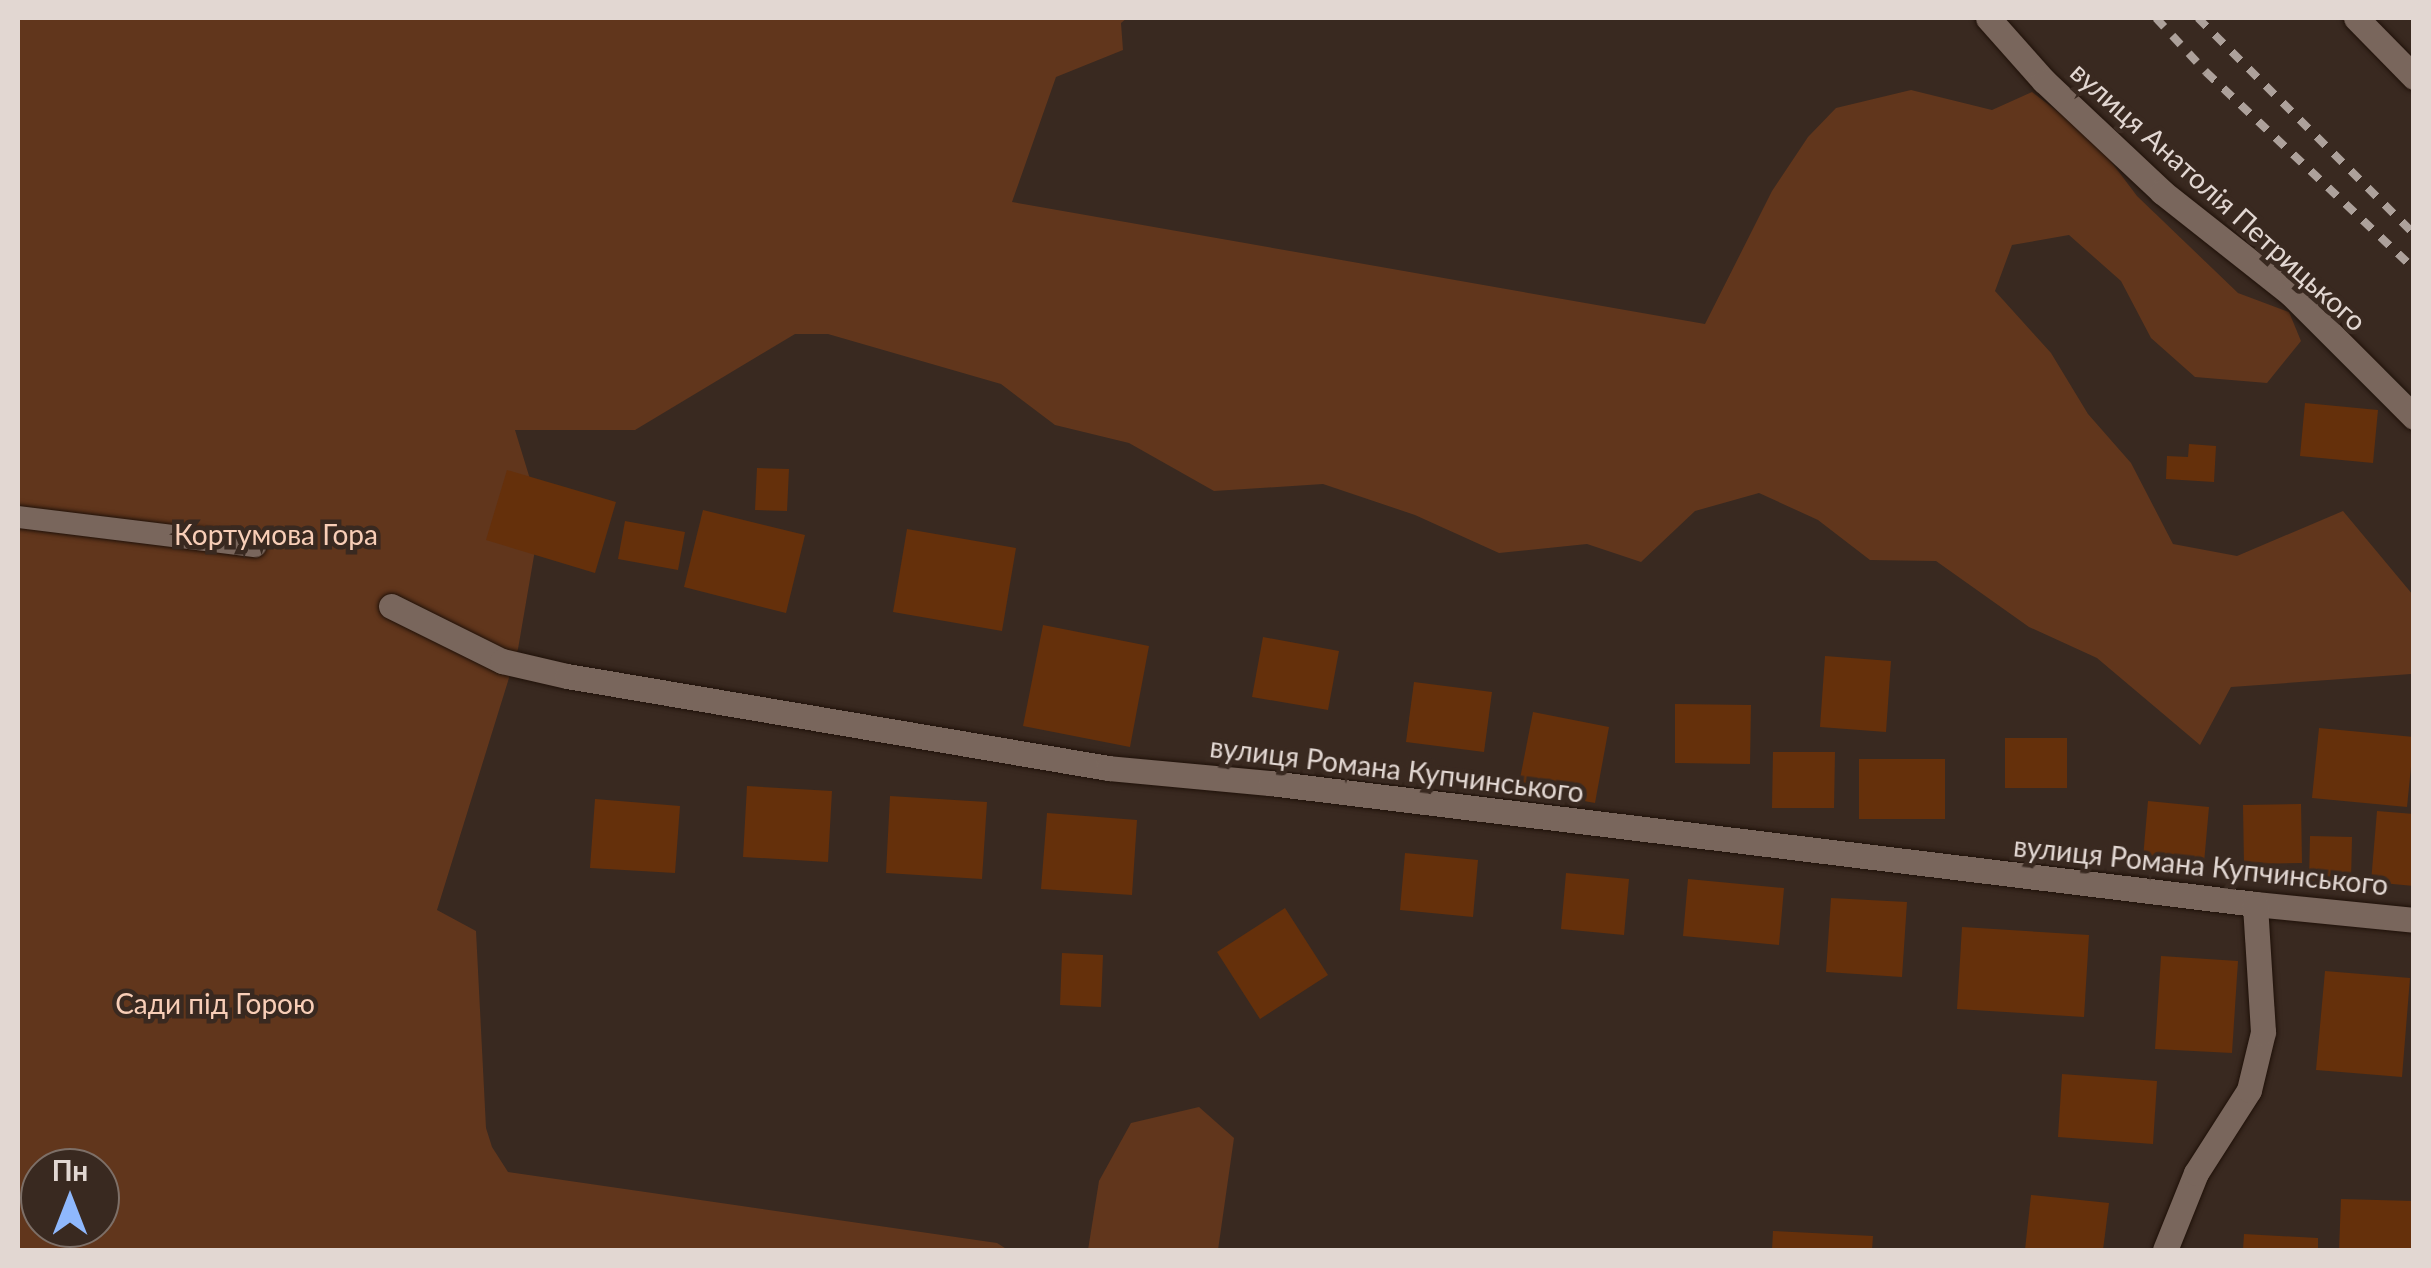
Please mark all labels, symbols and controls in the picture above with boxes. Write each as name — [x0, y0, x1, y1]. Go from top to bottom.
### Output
street label: вулиця Анатолія Петрицького — [2064, 54, 2374, 338]
park label: Кортумова Гора — [174, 517, 378, 551]
street label: вулиця Романа Купчинського — [1208, 729, 1586, 809]
street label: вулиця Романа Купчинського — [2012, 829, 2390, 901]
park label: Сади під Горою — [115, 986, 315, 1020]
north arrow — [20, 1148, 120, 1248]
text: Пн — [52, 1153, 88, 1187]

